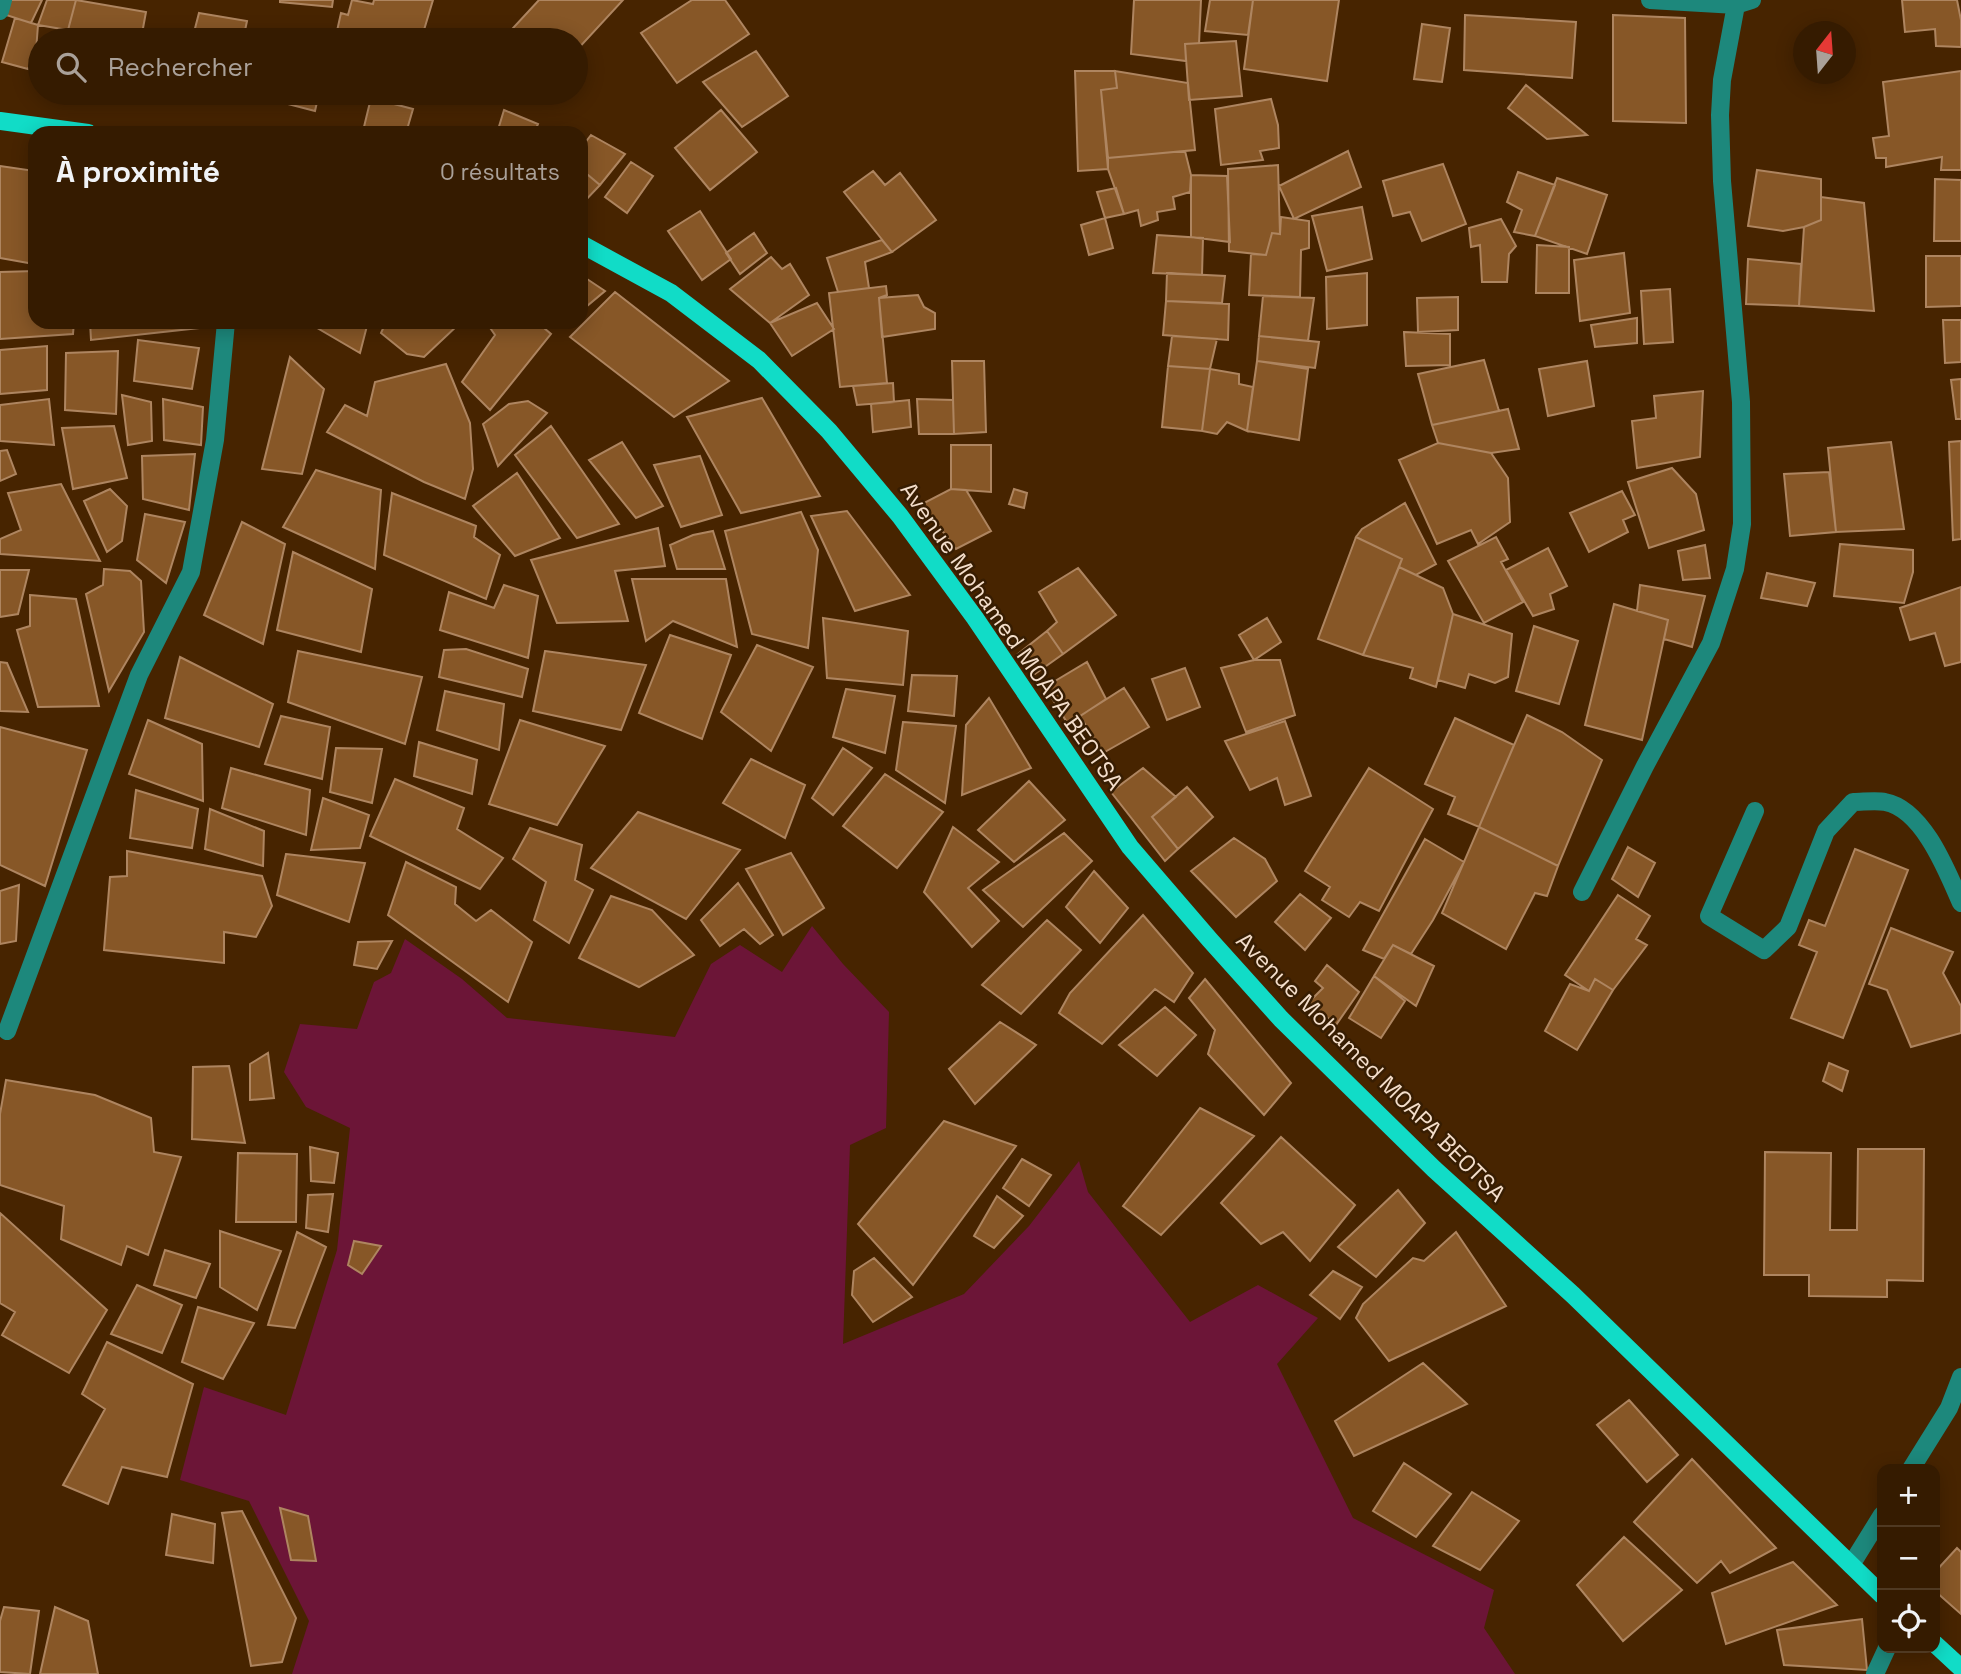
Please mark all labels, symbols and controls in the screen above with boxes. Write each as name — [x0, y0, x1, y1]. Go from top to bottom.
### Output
north arrow — [1793, 21, 1856, 84]
search box — [28, 28, 588, 105]
icon: search — [52, 48, 90, 86]
text: Rechercher — [108, 50, 253, 84]
text: À proximité — [56, 152, 220, 191]
text: 0 résultats — [440, 157, 560, 187]
street label: Avenue Mohamed MOAPA BEOTSA — [894, 476, 1130, 796]
street label: Avenue Mohamed MOAPA BEOTSA — [1230, 926, 1512, 1208]
map controls — [1877, 1464, 1940, 1653]
button: + — [1877, 1464, 1940, 1527]
button: − — [1877, 1527, 1940, 1590]
button: locate — [1877, 1590, 1940, 1653]

